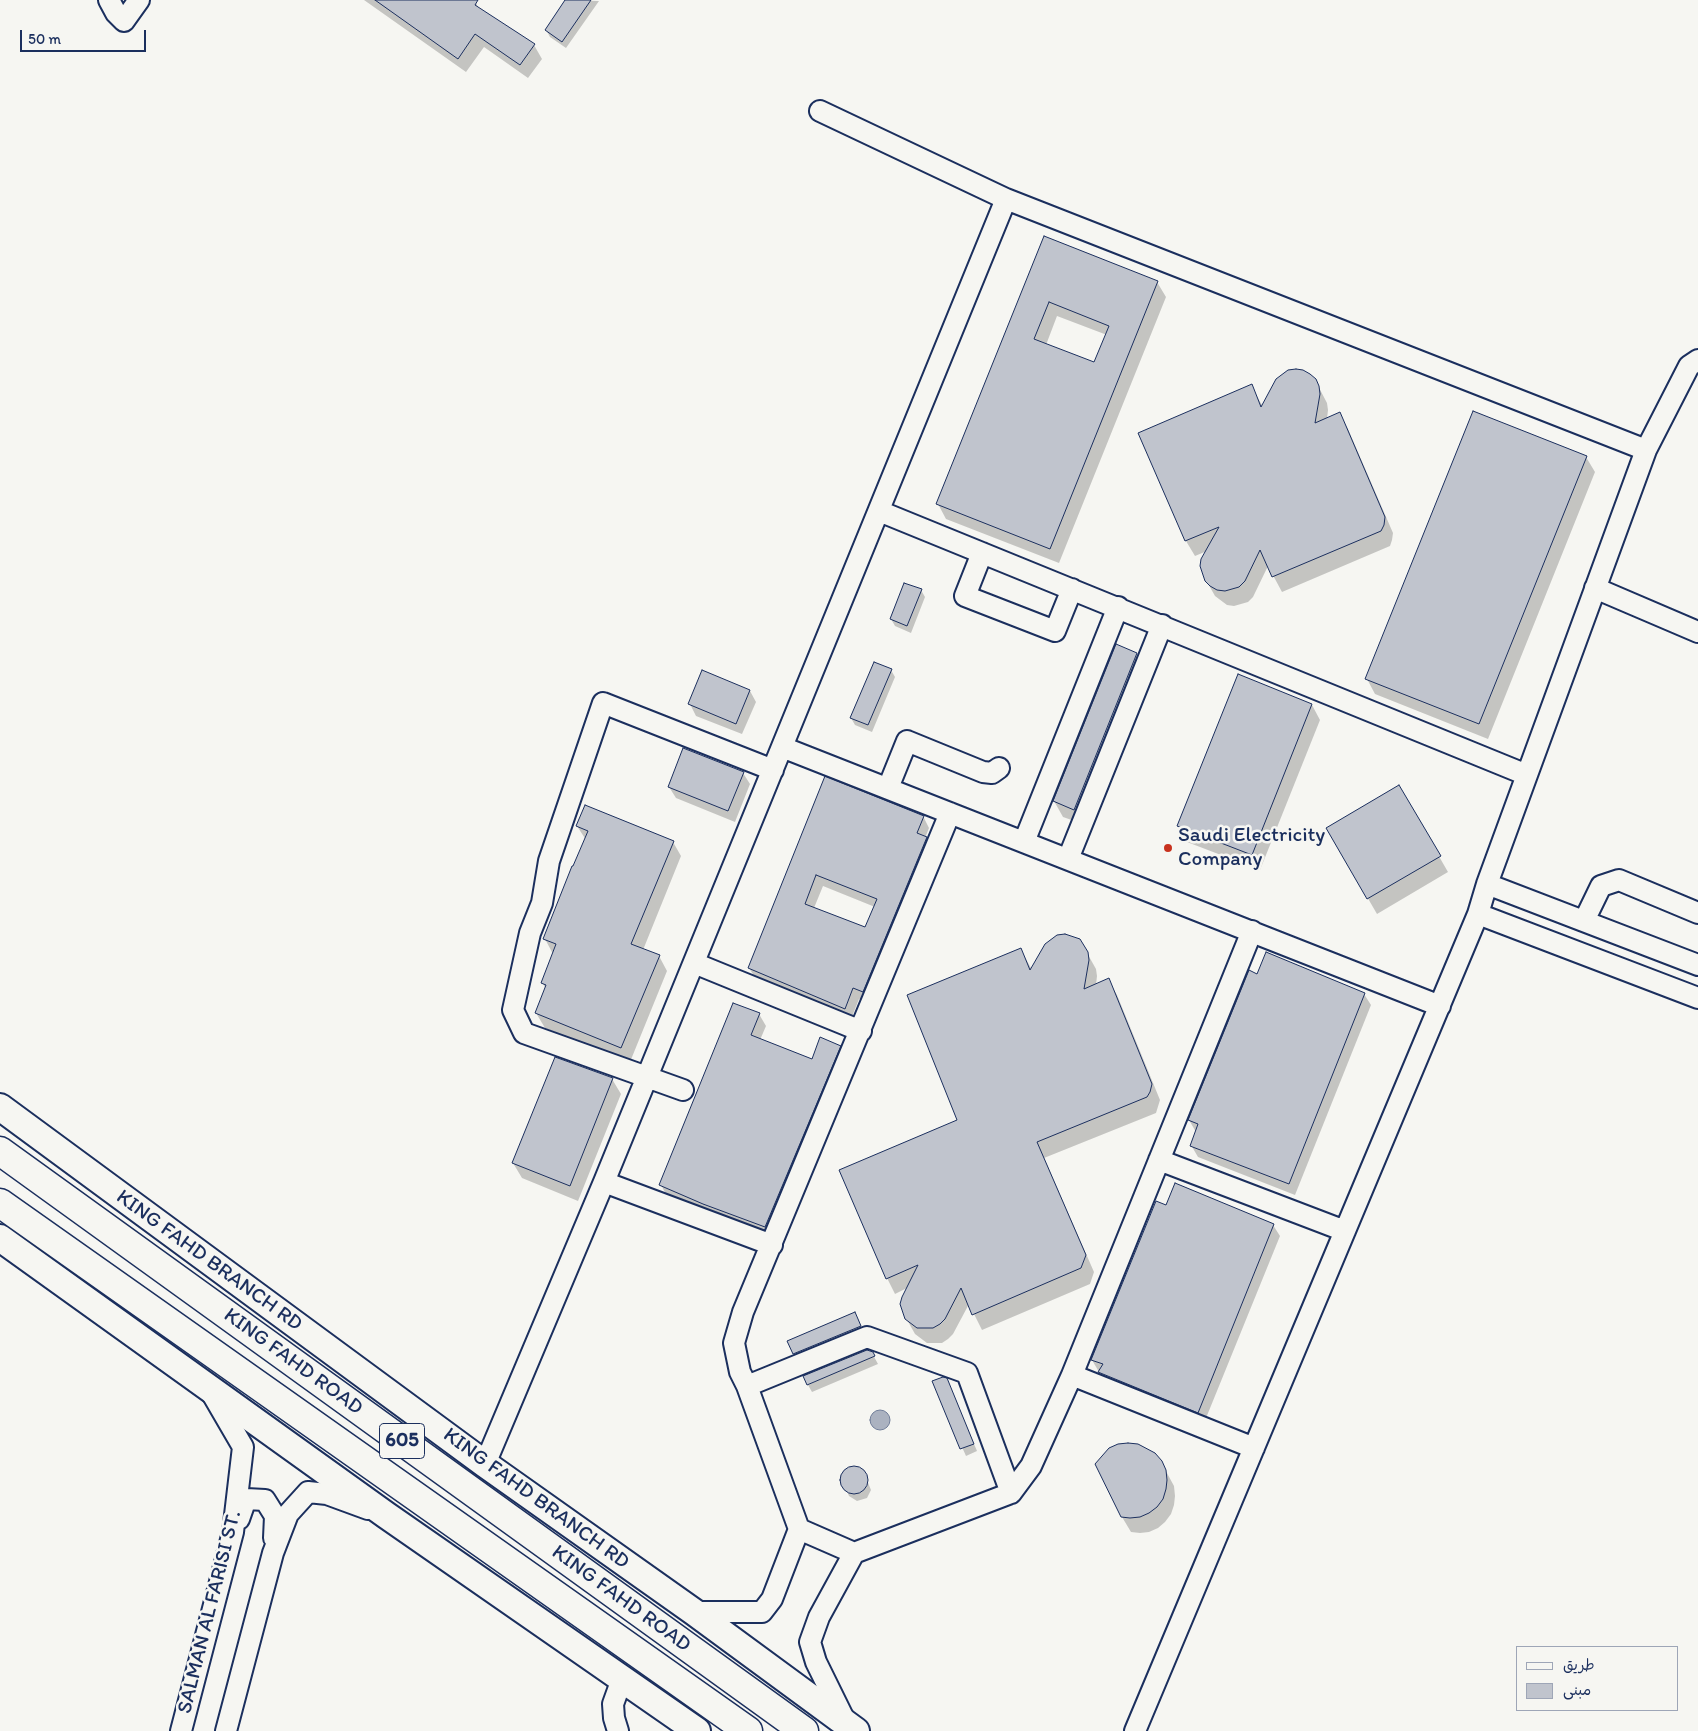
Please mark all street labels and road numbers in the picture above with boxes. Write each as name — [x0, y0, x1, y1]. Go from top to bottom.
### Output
street label: KING FAHD BRANCH RD — [111, 1185, 307, 1337]
street label: KING FAHD ROAD — [218, 1303, 368, 1421]
street label: KING FAHD BRANCH RD — [438, 1423, 634, 1575]
road number: 605 — [380, 1424, 424, 1458]
street label: SALMAN AL FARISI ST. — [173, 1508, 247, 1716]
street label: KING FAHD ROAD — [546, 1540, 696, 1658]

